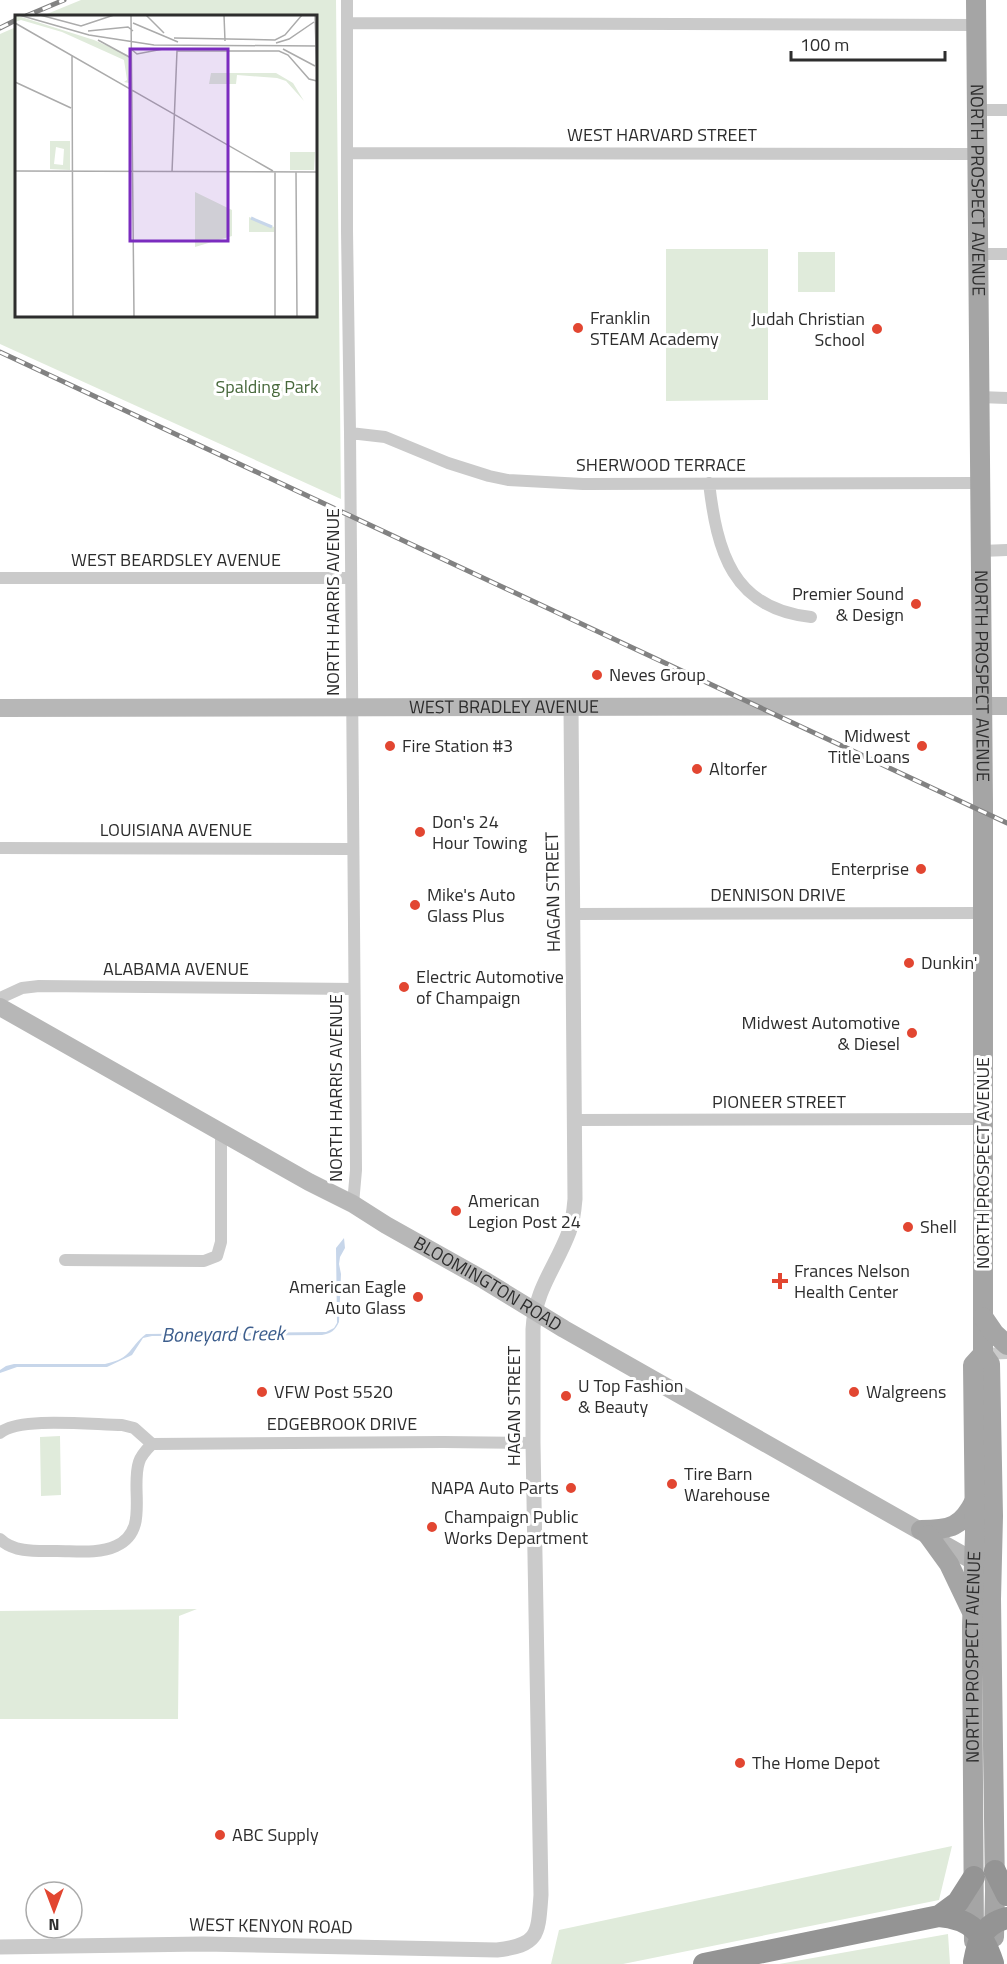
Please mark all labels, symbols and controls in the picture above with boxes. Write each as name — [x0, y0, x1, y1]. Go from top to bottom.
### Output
inset map — [15, 15, 316, 316]
scale bar — [791, 24, 946, 62]
text: 100 m — [800, 31, 849, 58]
street label: NORTH PROSPECT AVENUE — [964, 84, 993, 296]
street label: WEST HARVARD STREET — [567, 121, 757, 148]
place label: Franklin STEAM Academy — [590, 304, 719, 352]
place label: Judah Christian School — [751, 305, 865, 353]
marker: Franklin STEAM Academy — [571, 321, 585, 335]
marker: Judah Christian School — [870, 322, 884, 336]
park label: Spalding Park — [215, 373, 319, 400]
street label: SHERWOOD TERRACE — [576, 451, 746, 478]
street label: NORTH HARRIS AVENUE — [319, 508, 346, 696]
street label: WEST BEARDSLEY AVENUE — [71, 546, 281, 573]
street label: NORTH PROSPECT AVENUE — [968, 570, 997, 782]
place label: Premier Sound & Design — [792, 580, 904, 628]
marker: Premier Sound & Design — [909, 597, 923, 611]
place label: Neves Group — [609, 661, 706, 688]
marker: Neves Group — [590, 668, 604, 682]
street label: WEST BRADLEY AVENUE — [409, 693, 599, 720]
place label: Midwest Title Loans — [828, 722, 911, 770]
place label: Fire Station #3 — [402, 732, 513, 759]
marker: Fire Station #3 — [383, 739, 397, 753]
marker: Midwest Title Loans — [915, 739, 929, 753]
place label: Altorfer — [709, 755, 767, 782]
marker: Altorfer — [690, 762, 704, 776]
place label: Don's 24 Hour Towing — [432, 808, 527, 856]
street label: LOUISIANA AVENUE — [100, 816, 252, 843]
marker: Don's 24 Hour Towing — [413, 825, 427, 839]
street label: HAGAN STREET — [538, 831, 567, 952]
place label: Enterprise — [831, 855, 909, 882]
marker: Enterprise — [914, 862, 928, 876]
place label: Mike's Auto Glass Plus — [427, 881, 515, 929]
street label: DENNISON DRIVE — [710, 881, 846, 908]
marker: Mike's Auto Glass Plus — [408, 898, 422, 912]
place label: Dunkin' — [921, 949, 978, 976]
street label: ALABAMA AVENUE — [103, 955, 249, 982]
marker: Dunkin' — [902, 956, 916, 970]
place label: Electric Automotive of Champaign — [416, 963, 564, 1011]
marker: Electric Automotive of Champaign — [397, 980, 411, 994]
street label: NORTH HARRIS AVENUE — [322, 994, 349, 1182]
place label: Midwest Automotive & Diesel — [742, 1009, 900, 1057]
marker: Midwest Automotive & Diesel — [905, 1026, 919, 1040]
street label: NORTH PROSPECT AVENUE — [969, 1057, 996, 1269]
street label: PIONEER STREET — [712, 1088, 846, 1115]
place label: American Legion Post 24 — [468, 1187, 581, 1235]
marker: American Legion Post 24 — [449, 1204, 463, 1218]
place label: Shell — [920, 1213, 957, 1240]
marker: Shell — [901, 1220, 915, 1234]
street label: BLOOMINGTON ROAD — [409, 1229, 567, 1338]
place label: Frances Nelson Health Center — [794, 1257, 910, 1305]
marker: Frances Nelson Health Center — [771, 1272, 789, 1290]
place label: American Eagle Auto Glass — [289, 1273, 406, 1321]
marker: American Eagle Auto Glass — [411, 1290, 425, 1304]
water label: Boneyard Creek — [161, 1317, 287, 1350]
street label: HAGAN STREET — [500, 1345, 527, 1466]
place label: U Top Fashion & Beauty — [578, 1372, 683, 1420]
place label: VFW Post 5520 — [274, 1378, 393, 1405]
place label: Walgreens — [866, 1378, 946, 1405]
marker: VFW Post 5520 — [255, 1385, 269, 1399]
marker: Walgreens — [847, 1385, 861, 1399]
marker: U Top Fashion & Beauty — [559, 1389, 573, 1403]
street label: EDGEBROOK DRIVE — [267, 1410, 417, 1437]
place label: Tire Barn Warehouse — [684, 1460, 770, 1508]
place label: NAPA Auto Parts — [431, 1474, 559, 1501]
marker: Tire Barn Warehouse — [665, 1477, 679, 1491]
marker: NAPA Auto Parts — [564, 1481, 578, 1495]
place label: Champaign Public Works Department — [444, 1503, 589, 1551]
marker: Champaign Public Works Department — [425, 1520, 439, 1534]
street label: NORTH PROSPECT AVENUE — [958, 1550, 987, 1763]
place label: The Home Depot — [752, 1749, 880, 1776]
marker: The Home Depot — [733, 1756, 747, 1770]
place label: ABC Supply — [232, 1821, 319, 1848]
marker: ABC Supply — [213, 1828, 227, 1842]
north arrow — [24, 1880, 84, 1940]
street label: WEST KENYON ROAD — [189, 1911, 353, 1940]
text: N — [48, 1913, 60, 1937]

